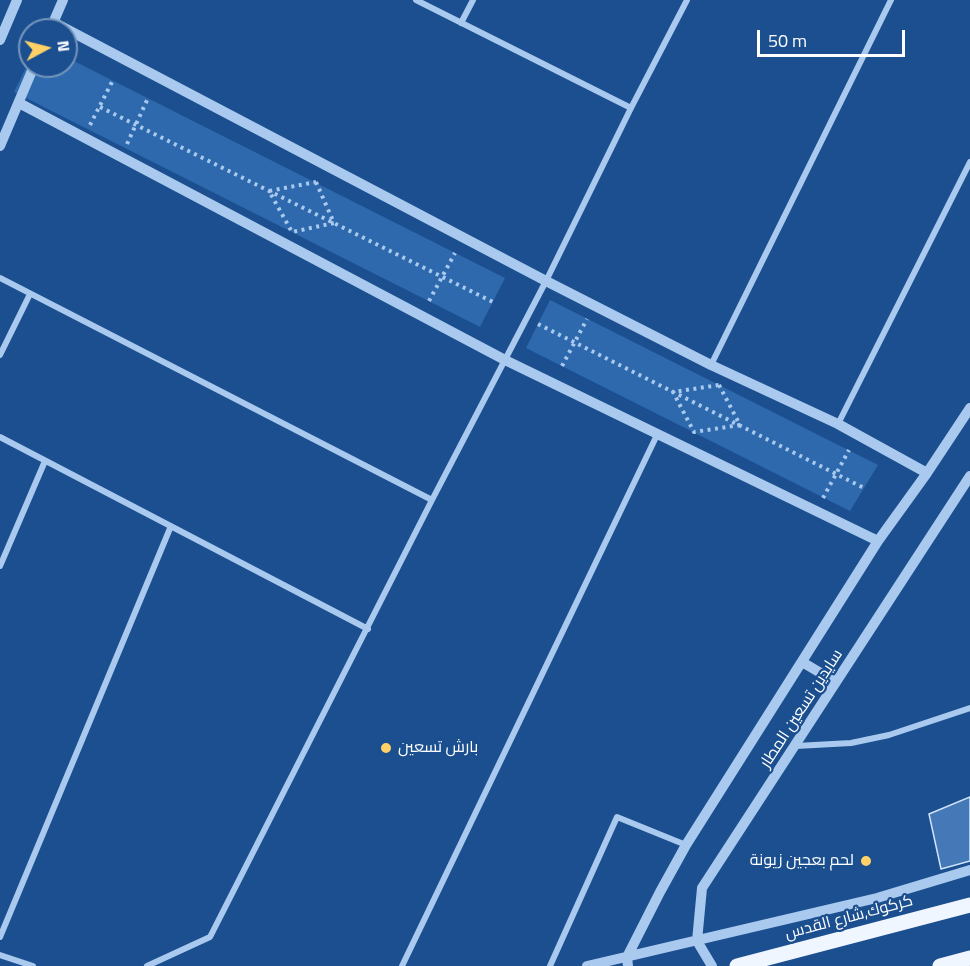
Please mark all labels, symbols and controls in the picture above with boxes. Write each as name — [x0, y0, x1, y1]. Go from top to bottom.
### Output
north arrow — [18, 18, 78, 78]
scale bar — [760, 18, 908, 56]
text: 50 m — [768, 27, 807, 54]
text: N — [51, 39, 76, 53]
street label: سايدين تسعين المطار — [756, 646, 848, 772]
place label: بارش تسعين — [398, 738, 478, 758]
marker: بارش تسعين — [379, 741, 393, 755]
place label: لحم بعجين زيونة — [750, 851, 854, 871]
marker: لحم بعجين زيونة — [859, 854, 873, 868]
street label: كركوك,شارع القدس — [783, 892, 915, 944]

